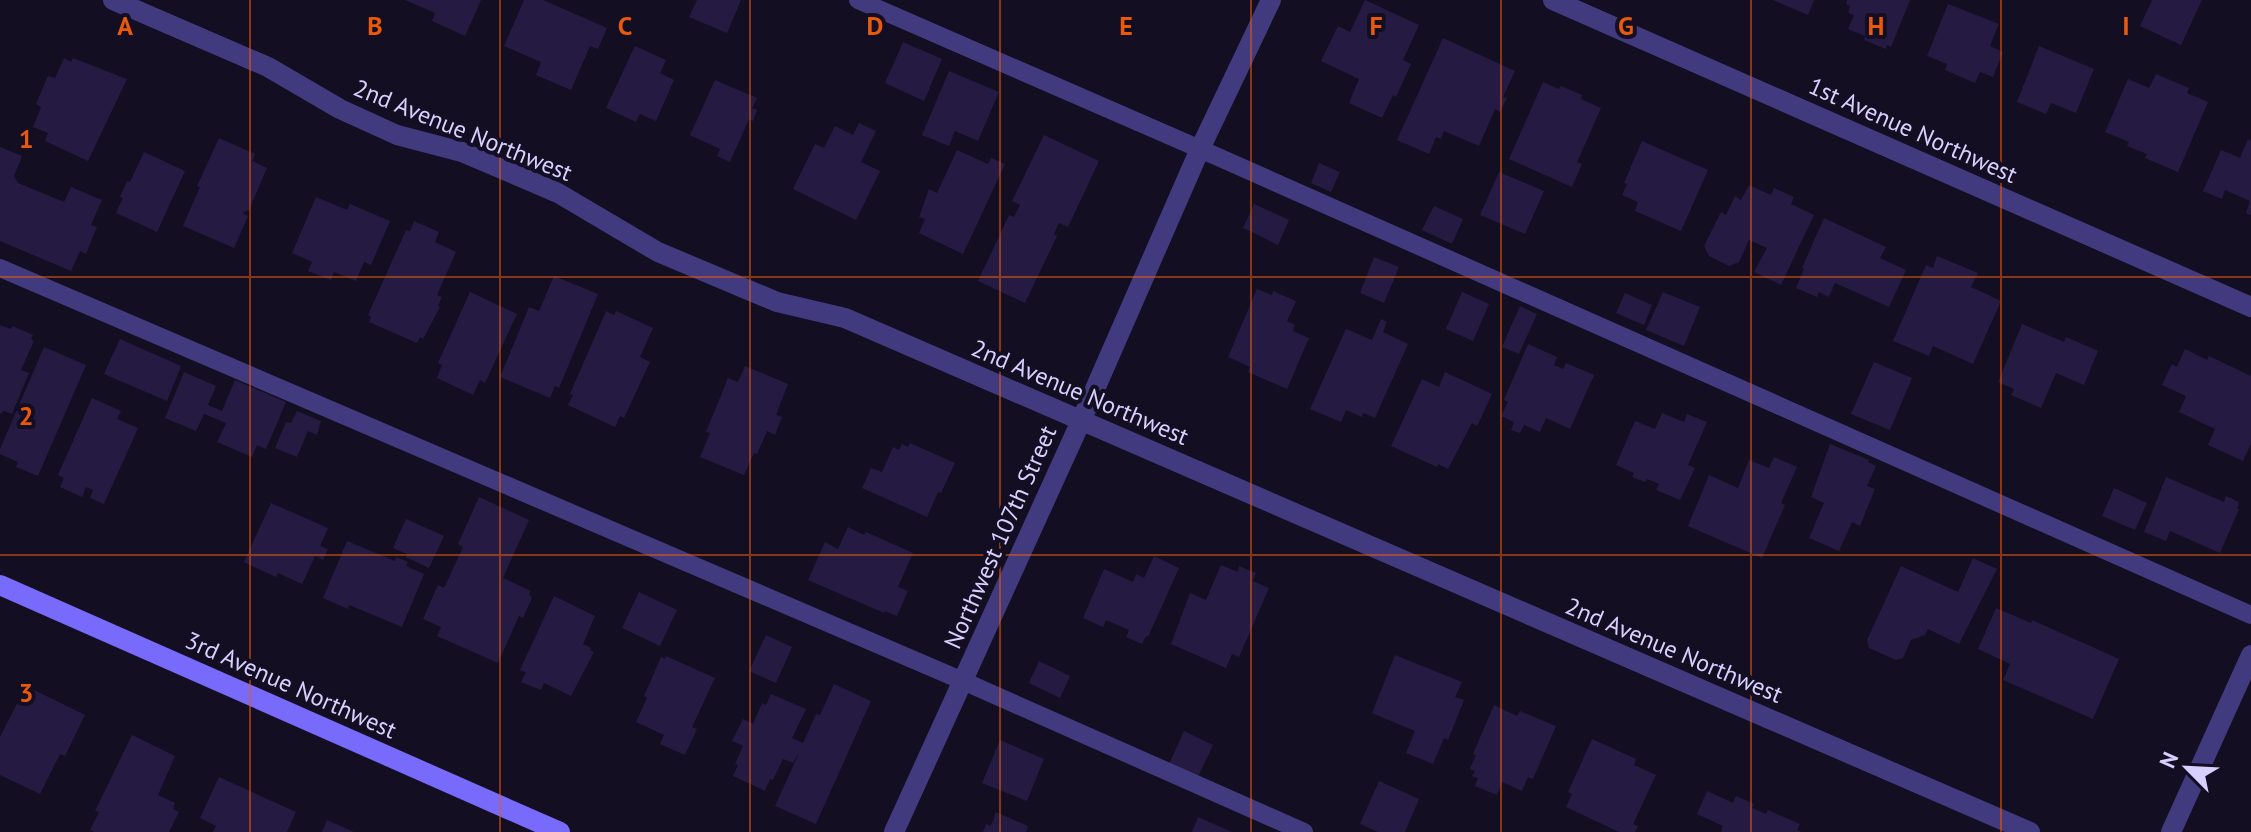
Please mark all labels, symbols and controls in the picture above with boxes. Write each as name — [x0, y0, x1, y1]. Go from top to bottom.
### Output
text: A — [117, 9, 133, 42]
text: B — [367, 9, 383, 42]
text: C — [618, 9, 632, 42]
text: D — [867, 9, 883, 42]
text: E — [1119, 9, 1133, 42]
text: F — [1369, 9, 1383, 42]
text: G — [1618, 9, 1634, 42]
text: H — [1868, 9, 1884, 42]
text: I — [2122, 9, 2130, 42]
street label: 1st Avenue Northwest — [1804, 70, 2022, 190]
street label: 2nd Avenue Northwest — [349, 72, 577, 188]
text: 1 — [19, 122, 33, 155]
street label: 2nd Avenue Northwest — [967, 332, 1193, 452]
text: 2 — [19, 399, 33, 432]
street label: Northwest 107th Street — [937, 421, 1063, 653]
street label: 2nd Avenue Northwest — [1561, 590, 1787, 710]
street label: 3rd Avenue Northwest — [180, 624, 402, 746]
text: 3 — [19, 676, 33, 709]
north arrow — [2147, 728, 2227, 808]
text: N — [2153, 748, 2184, 772]

